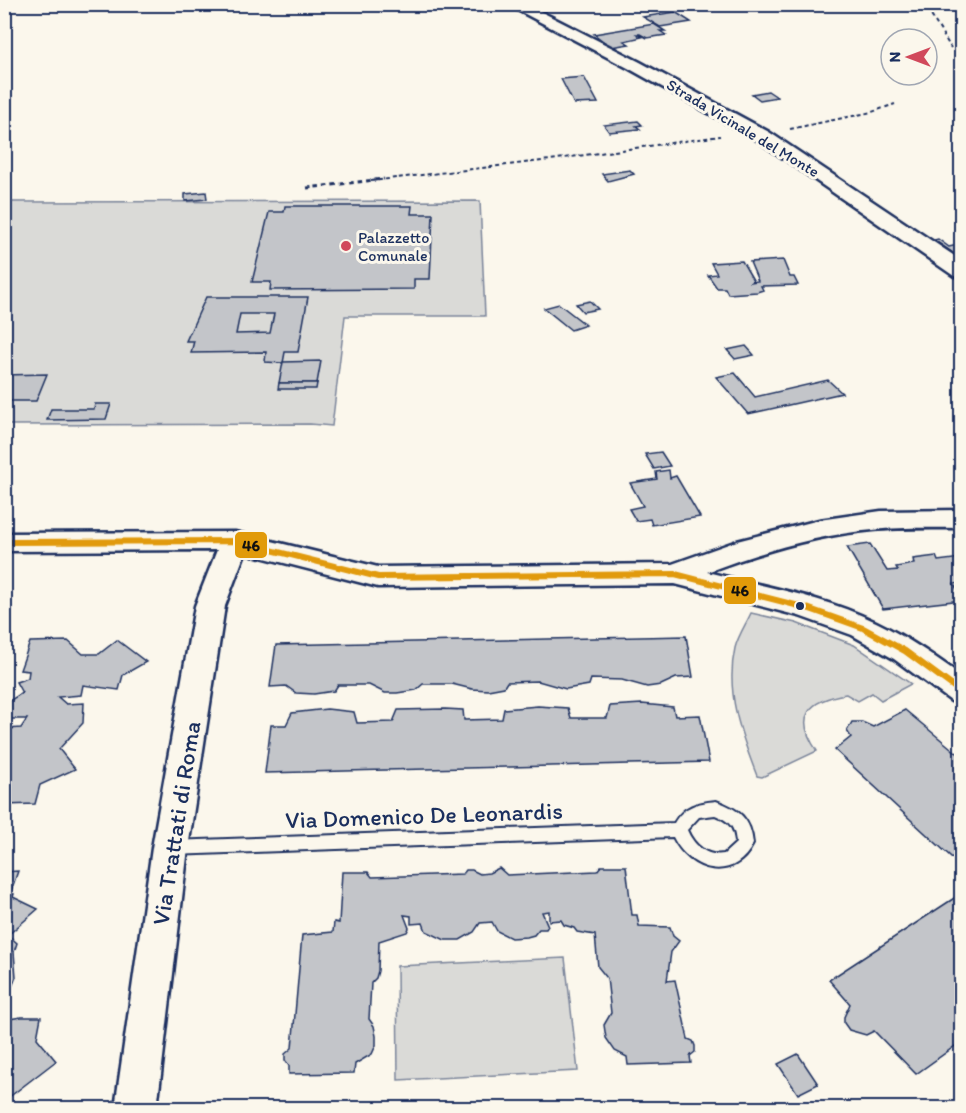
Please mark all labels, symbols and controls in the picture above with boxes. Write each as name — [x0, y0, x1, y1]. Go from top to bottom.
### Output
north arrow — [879, 27, 939, 87]
text: N — [885, 52, 904, 62]
street label: Strada Vicinale del Monte — [663, 75, 823, 181]
place label: Palazzetto Comunale — [358, 228, 429, 265]
marker: Palazzetto Comunale — [339, 239, 353, 253]
line badge: 46 — [234, 531, 268, 559]
text: 46 — [242, 536, 261, 555]
line badge: 46 — [723, 576, 757, 605]
text: 46 — [731, 581, 750, 600]
unlabelled marker — [794, 600, 806, 612]
street label: Via Trattati di Roma — [146, 719, 206, 927]
street label: Via Domenico De Leonardis — [285, 796, 563, 834]

